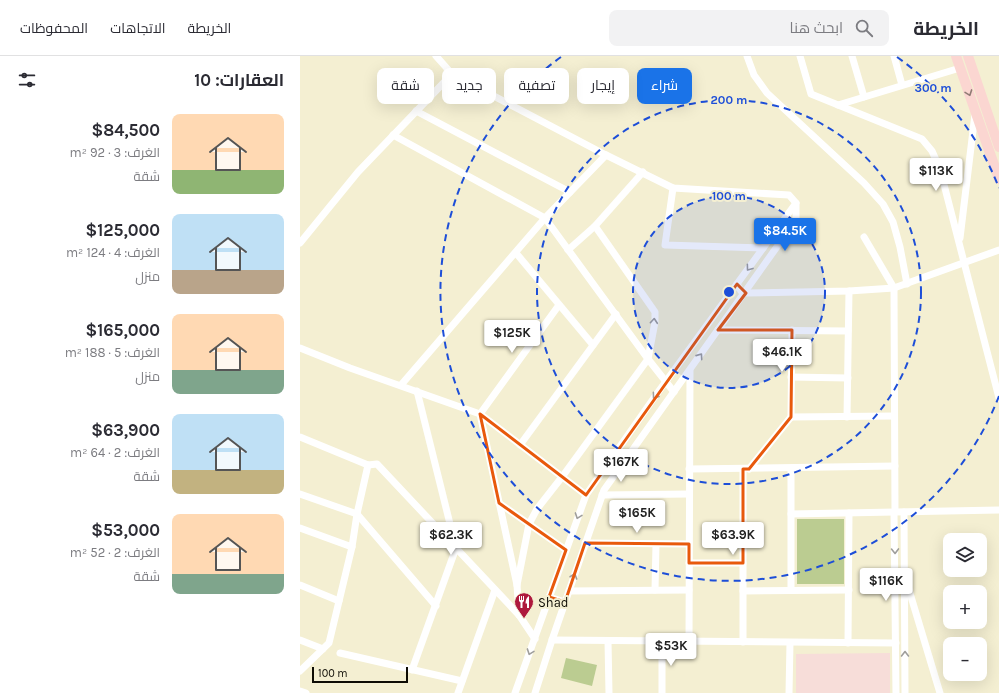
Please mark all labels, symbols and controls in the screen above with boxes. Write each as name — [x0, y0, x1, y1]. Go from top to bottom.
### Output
search box — [609, 10, 889, 46]
icon: search — [853, 17, 875, 39]
text: الخريطة — [913, 18, 979, 40]
text: ابحث هنا — [789, 19, 843, 37]
text: المحفوظات — [20, 20, 88, 37]
text: الاتجاهات — [110, 20, 166, 37]
text: الخريطة — [188, 20, 231, 37]
chip: شقة — [377, 68, 434, 104]
chip: جديد — [442, 68, 496, 104]
chip: تصفية — [504, 68, 569, 104]
chip: إيجار — [577, 68, 629, 104]
chip: شراء — [637, 68, 692, 104]
icon: filters — [16, 69, 38, 91]
text: العقارات: 10 — [194, 70, 284, 90]
text: 300 m — [914, 81, 952, 95]
one-way arrow — [964, 89, 972, 96]
text: 200 m — [711, 93, 747, 107]
text: $84,500 — [91, 120, 160, 140]
icon: home — [204, 130, 252, 178]
text: الغرف: 3 · 92 m² — [70, 145, 160, 160]
pin: $113K — [908, 158, 964, 192]
text: $113K — [919, 163, 953, 178]
text: شقة — [133, 169, 160, 184]
text: 100 m — [712, 189, 746, 203]
pin: $84.5K — [752, 218, 818, 252]
text: $125,000 — [85, 220, 160, 240]
text: $84.5K — [763, 223, 807, 238]
icon: home — [204, 230, 252, 278]
text: الغرف: 4 · 124 m² — [66, 245, 160, 260]
one-way arrow — [746, 264, 753, 271]
text: منزل — [135, 269, 160, 284]
centre of rings — [722, 285, 736, 299]
one-way arrow — [650, 318, 659, 324]
text: $165,000 — [85, 320, 160, 340]
pin: $125K — [484, 320, 540, 354]
text: $125K — [493, 325, 531, 340]
icon: home — [204, 330, 252, 378]
pin: $46.1K — [749, 339, 815, 373]
text: $46.1K — [762, 344, 802, 359]
text: الغرف: 5 · 188 m² — [65, 345, 160, 360]
one-way arrow — [695, 354, 702, 361]
text: منزل — [135, 369, 160, 384]
one-way arrow — [653, 391, 660, 398]
text: $63,900 — [91, 420, 160, 440]
icon: home — [204, 430, 252, 478]
text: الغرف: 2 · 64 m² — [70, 445, 160, 460]
pin: $167K — [593, 449, 649, 483]
text: $167K — [603, 454, 639, 469]
text: شقة — [133, 469, 160, 484]
pin: $165K — [609, 500, 665, 534]
text: $165K — [618, 505, 656, 520]
one-way arrow — [574, 513, 583, 520]
text: $53,000 — [91, 520, 160, 540]
pin: $62.3K — [418, 522, 484, 556]
pin: $63.9K — [700, 522, 766, 556]
text: $62.3K — [429, 527, 473, 542]
text: $63.9K — [711, 527, 755, 542]
icon: home — [204, 530, 252, 578]
map controls — [943, 533, 987, 681]
button: layers — [943, 533, 987, 577]
text: الغرف: 2 · 52 m² — [70, 545, 160, 560]
one-way arrow — [891, 548, 899, 554]
pin: $116K — [858, 568, 914, 602]
text: شقة — [133, 569, 160, 584]
one-way arrow — [569, 573, 578, 580]
text: $116K — [869, 573, 903, 588]
button: + — [943, 585, 987, 629]
restaurant icon: Shad — [513, 591, 535, 619]
place label: Shad — [538, 595, 569, 610]
pin: $53K — [647, 633, 695, 667]
button: − — [943, 637, 987, 681]
text: $53K — [654, 638, 688, 653]
one-way arrow — [527, 649, 535, 656]
one-way arrow — [901, 651, 909, 657]
scale bar — [312, 665, 408, 684]
text: 100 m — [318, 667, 348, 680]

